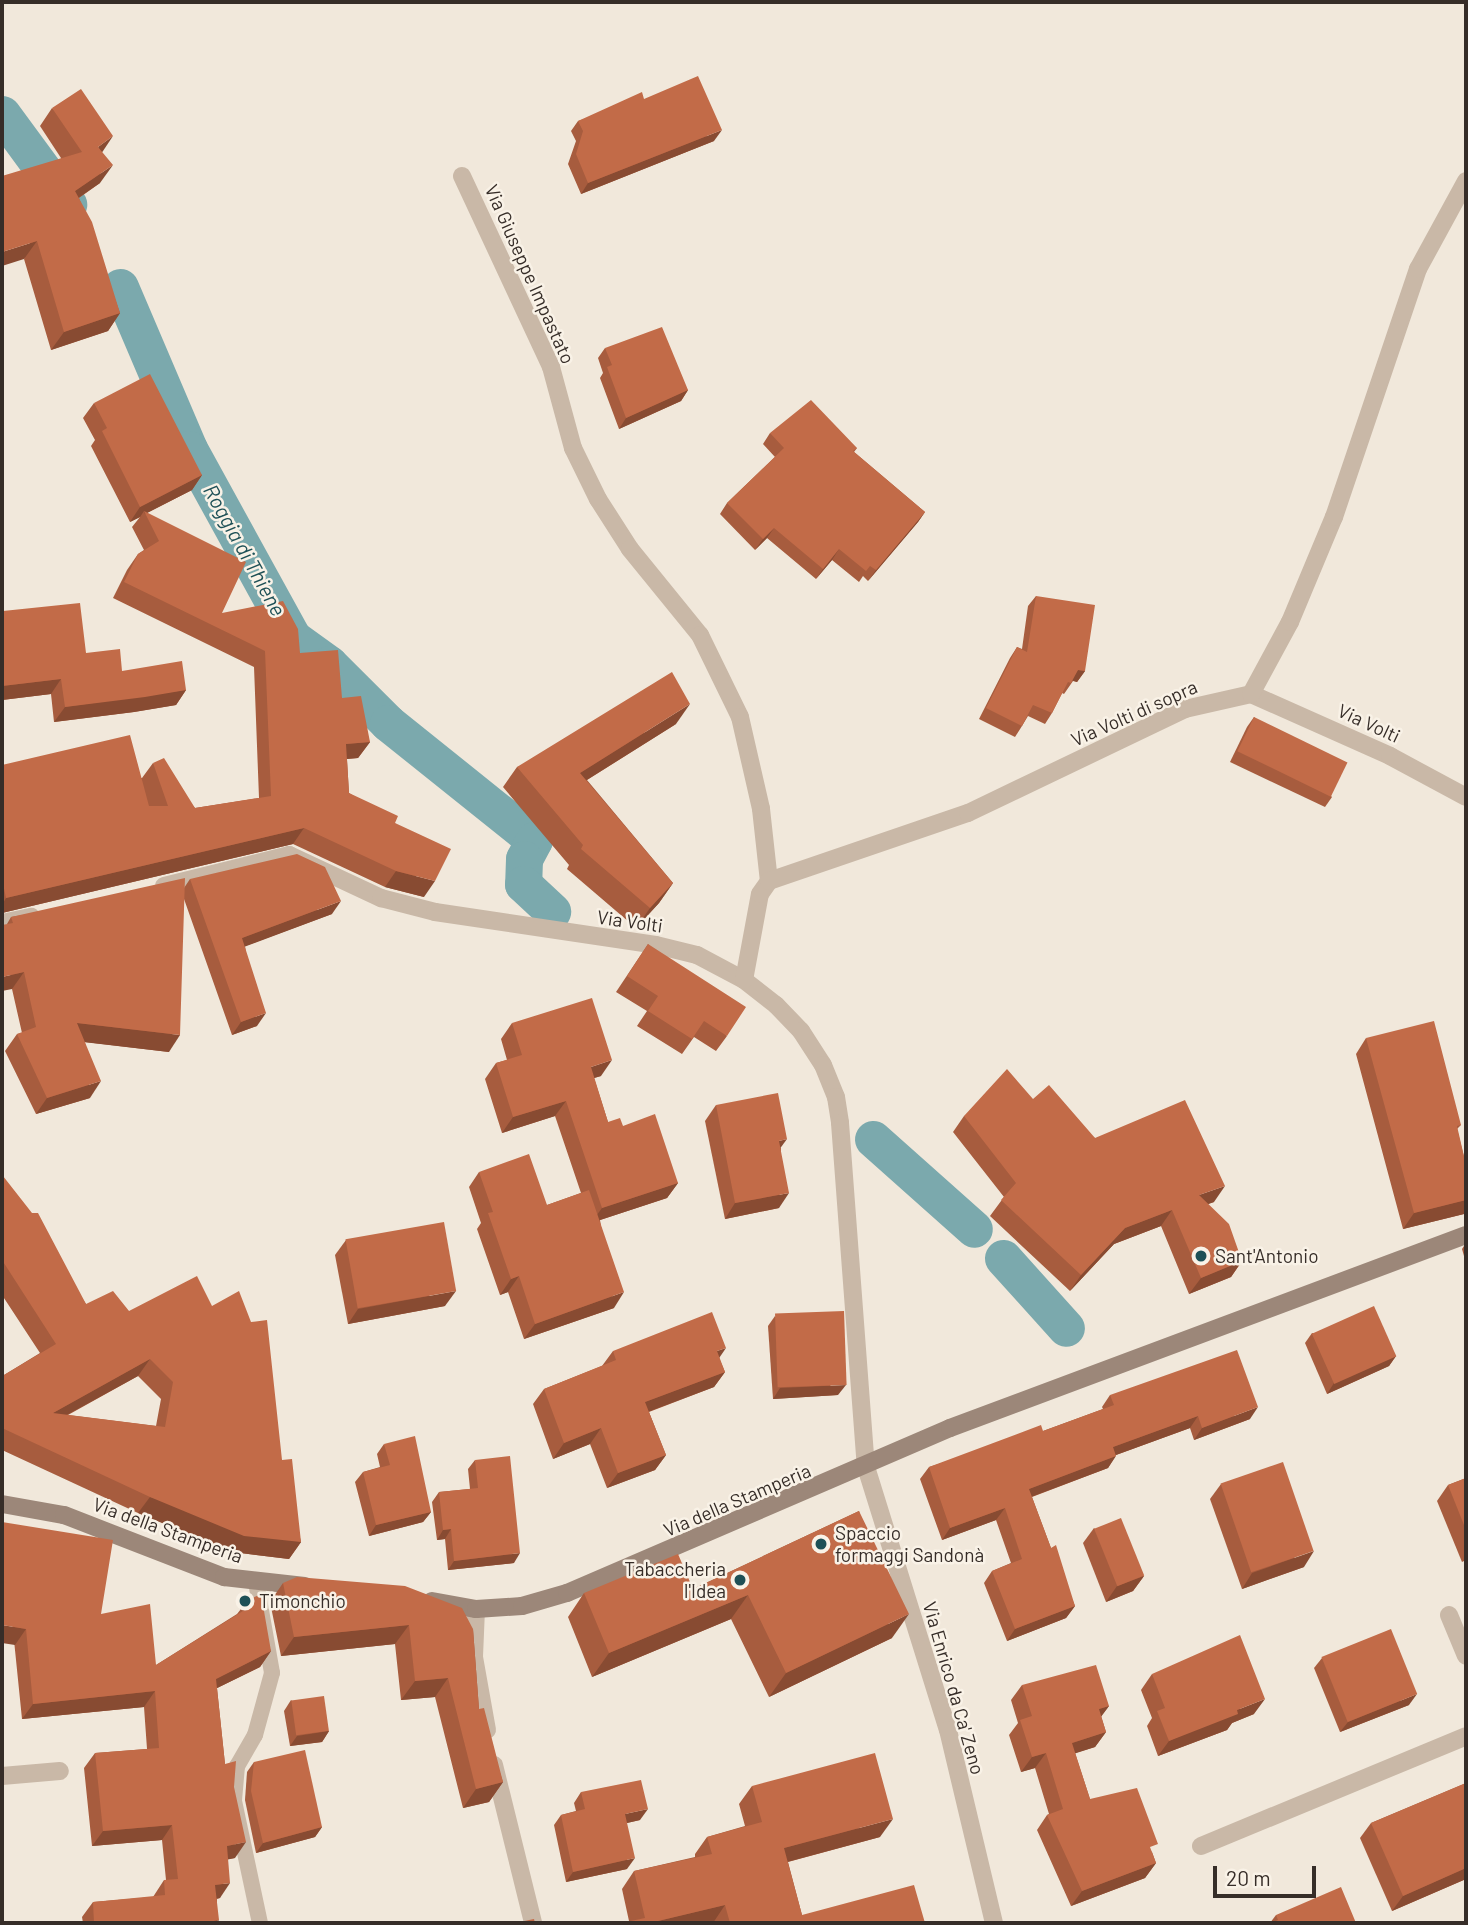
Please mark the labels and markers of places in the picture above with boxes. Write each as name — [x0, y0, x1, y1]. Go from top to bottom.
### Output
place label: Sant'Antonio — [1215, 1245, 1318, 1267]
marker: Sant'Antonio — [1193, 1248, 1209, 1264]
place label: Spaccio formaggi Sandonà — [835, 1522, 984, 1566]
marker: Spaccio formaggi Sandonà — [813, 1536, 829, 1552]
place label: Tabaccheria l'Idea — [624, 1558, 726, 1602]
marker: Tabaccheria l'Idea — [732, 1572, 748, 1588]
place label: Timonchio — [259, 1590, 346, 1612]
marker: Timonchio — [237, 1593, 253, 1609]

